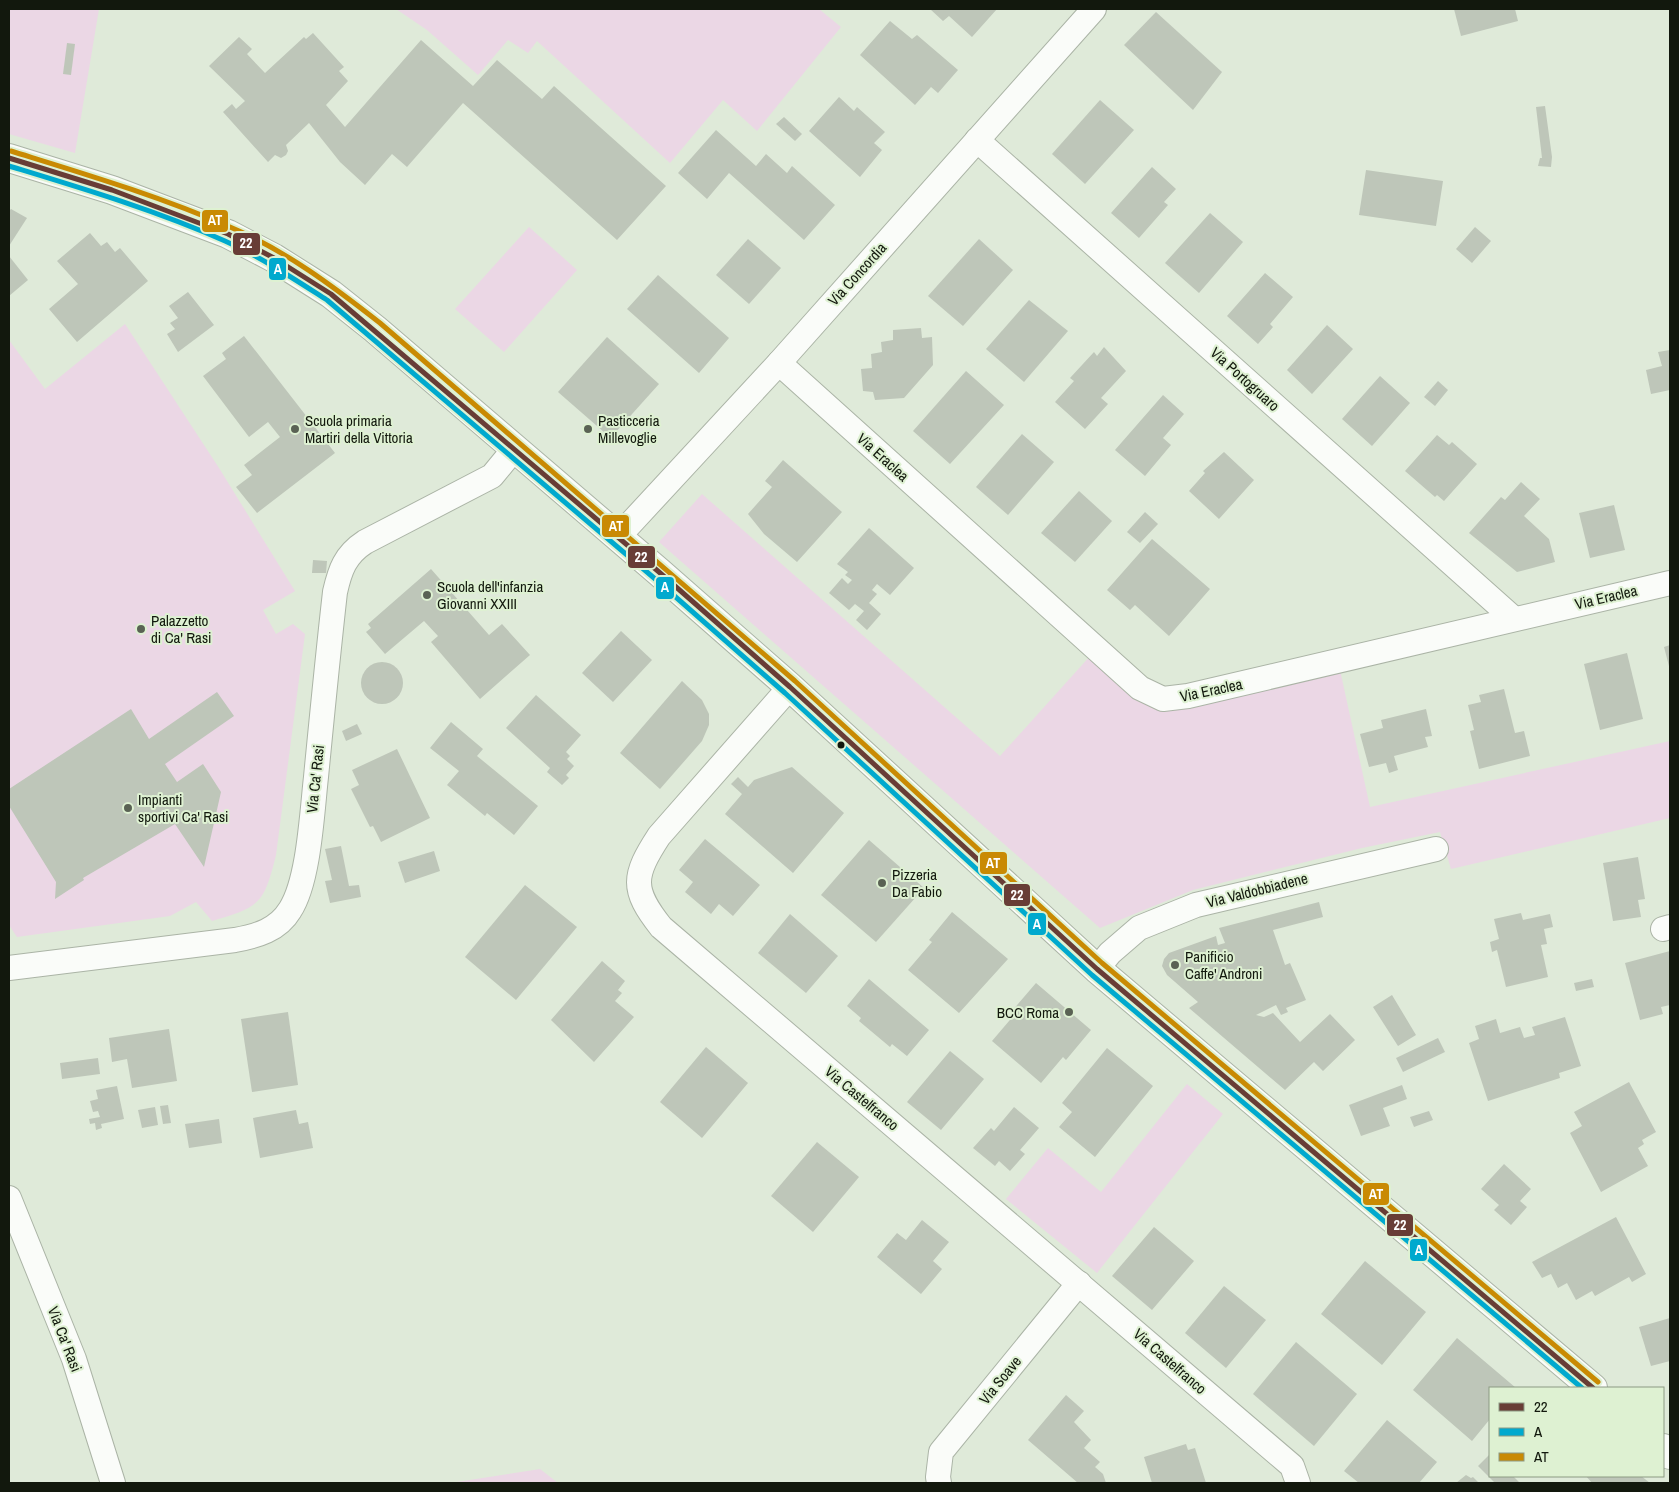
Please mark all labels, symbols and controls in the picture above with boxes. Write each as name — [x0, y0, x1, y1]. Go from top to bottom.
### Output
line badge: AT — [201, 209, 229, 233]
text: AT — [208, 211, 222, 229]
line badge: 22 — [232, 232, 261, 256]
text: 22 — [240, 234, 252, 252]
street label: Via Concordia — [823, 238, 891, 310]
line badge: A — [268, 257, 287, 281]
text: A — [274, 260, 283, 278]
street label: Via Portogruaro — [1206, 342, 1284, 416]
place label: Scuola primaria Martiri della Vittoria — [305, 410, 413, 448]
place label: Pasticceria Millevoglie — [598, 410, 660, 448]
marker: Scuola primaria Martiri della Vittoria — [289, 423, 301, 435]
marker: Pasticceria Millevoglie — [582, 423, 594, 435]
street label: Via Eraclea — [852, 428, 914, 486]
line badge: AT — [601, 514, 630, 538]
text: AT — [609, 517, 623, 535]
line badge: 22 — [627, 545, 656, 569]
text: 22 — [635, 548, 647, 566]
place label: Scuola dell'infanzia Giovanni XXIII — [437, 576, 543, 614]
line badge: A — [655, 576, 675, 600]
text: A — [661, 578, 670, 596]
street label: Via Eraclea — [1573, 580, 1639, 614]
marker: Scuola dell'infanzia Giovanni XXIII — [421, 589, 433, 601]
place label: Palazzetto di Ca' Rasi — [151, 610, 211, 648]
marker: Palazzetto di Ca' Rasi — [135, 623, 147, 635]
street label: Via Eraclea — [1178, 673, 1244, 707]
unlabelled marker — [836, 740, 846, 750]
street label: Via Ca' Rasi — [301, 744, 329, 814]
place label: Impianti sportivi Ca' Rasi — [138, 789, 229, 827]
marker: Impianti sportivi Ca' Rasi — [122, 802, 134, 814]
line badge: AT — [979, 851, 1008, 875]
text: AT — [986, 854, 1000, 872]
place label: Pizzeria Da Fabio — [892, 864, 942, 902]
street label: Via Valdobbiadene — [1204, 867, 1310, 913]
marker: Pizzeria Da Fabio — [876, 877, 888, 889]
line badge: 22 — [1003, 883, 1031, 907]
text: 22 — [1011, 886, 1023, 904]
line badge: A — [1027, 912, 1047, 936]
text: A — [1033, 915, 1042, 933]
place label: Panificio Caffe' Androni — [1185, 946, 1262, 984]
marker: Panificio Caffe' Androni — [1169, 959, 1181, 971]
place label: BCC Roma — [997, 1002, 1059, 1023]
marker: BCC Roma — [1063, 1006, 1075, 1018]
street label: Via Castelfranco — [820, 1061, 904, 1135]
line badge: AT — [1362, 1182, 1390, 1206]
text: AT — [1369, 1185, 1383, 1203]
line badge: 22 — [1386, 1213, 1414, 1237]
text: 22 — [1394, 1216, 1406, 1234]
line badge: A — [1409, 1238, 1428, 1262]
text: A — [1415, 1241, 1424, 1259]
street label: Via Ca' Rasi — [43, 1303, 87, 1375]
street label: Via Castelfranco — [1129, 1323, 1211, 1399]
street label: Via Soave — [974, 1351, 1026, 1409]
legend — [1489, 1387, 1664, 1477]
text: 22 — [1534, 1396, 1548, 1417]
text: A — [1533, 1421, 1543, 1442]
text: AT — [1533, 1446, 1549, 1467]

